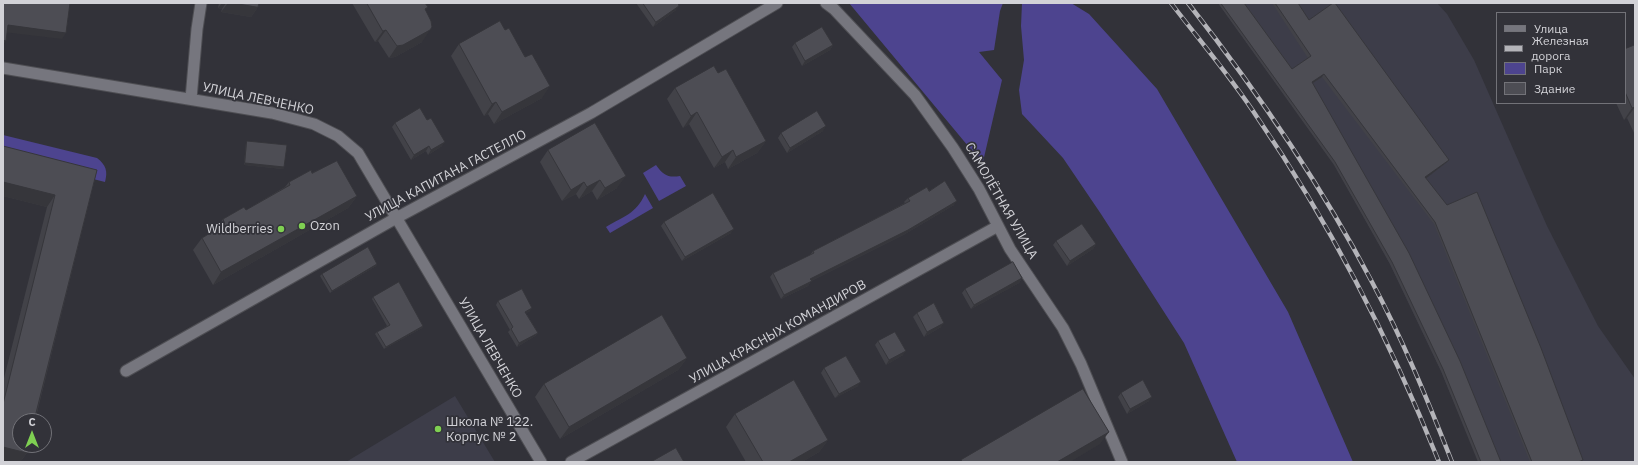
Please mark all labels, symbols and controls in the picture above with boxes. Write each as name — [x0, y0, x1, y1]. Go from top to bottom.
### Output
legend — [1496, 12, 1626, 104]
text: Улица — [1534, 21, 1568, 36]
text: Железная дорога — [1531, 33, 1589, 63]
text: Парк — [1534, 61, 1562, 76]
street label: УЛИЦА ЛЕВЧЕНКО — [201, 80, 315, 118]
text: Здание — [1534, 81, 1575, 96]
street label: УЛИЦА КАПИТАНА ГАСТЕЛЛО — [363, 127, 529, 225]
street label: САМОЛЁТНАЯ УЛИЦА — [961, 140, 1041, 262]
place label: Ozon — [310, 218, 340, 234]
place label: Wildberries — [206, 221, 273, 237]
marker: Ozon — [297, 221, 307, 231]
marker: Wildberries — [276, 224, 286, 234]
street label: УЛИЦА КРАСНЫХ КОМАНДИРОВ — [687, 277, 869, 387]
street label: УЛИЦА ЛЕВЧЕНКО — [455, 295, 525, 401]
north arrow — [12, 413, 52, 453]
place label: Школа № 122. Корпус № 2 — [446, 414, 533, 445]
text: С — [28, 415, 36, 429]
marker: Школа № 122. Корпус № 2 — [433, 424, 443, 434]

